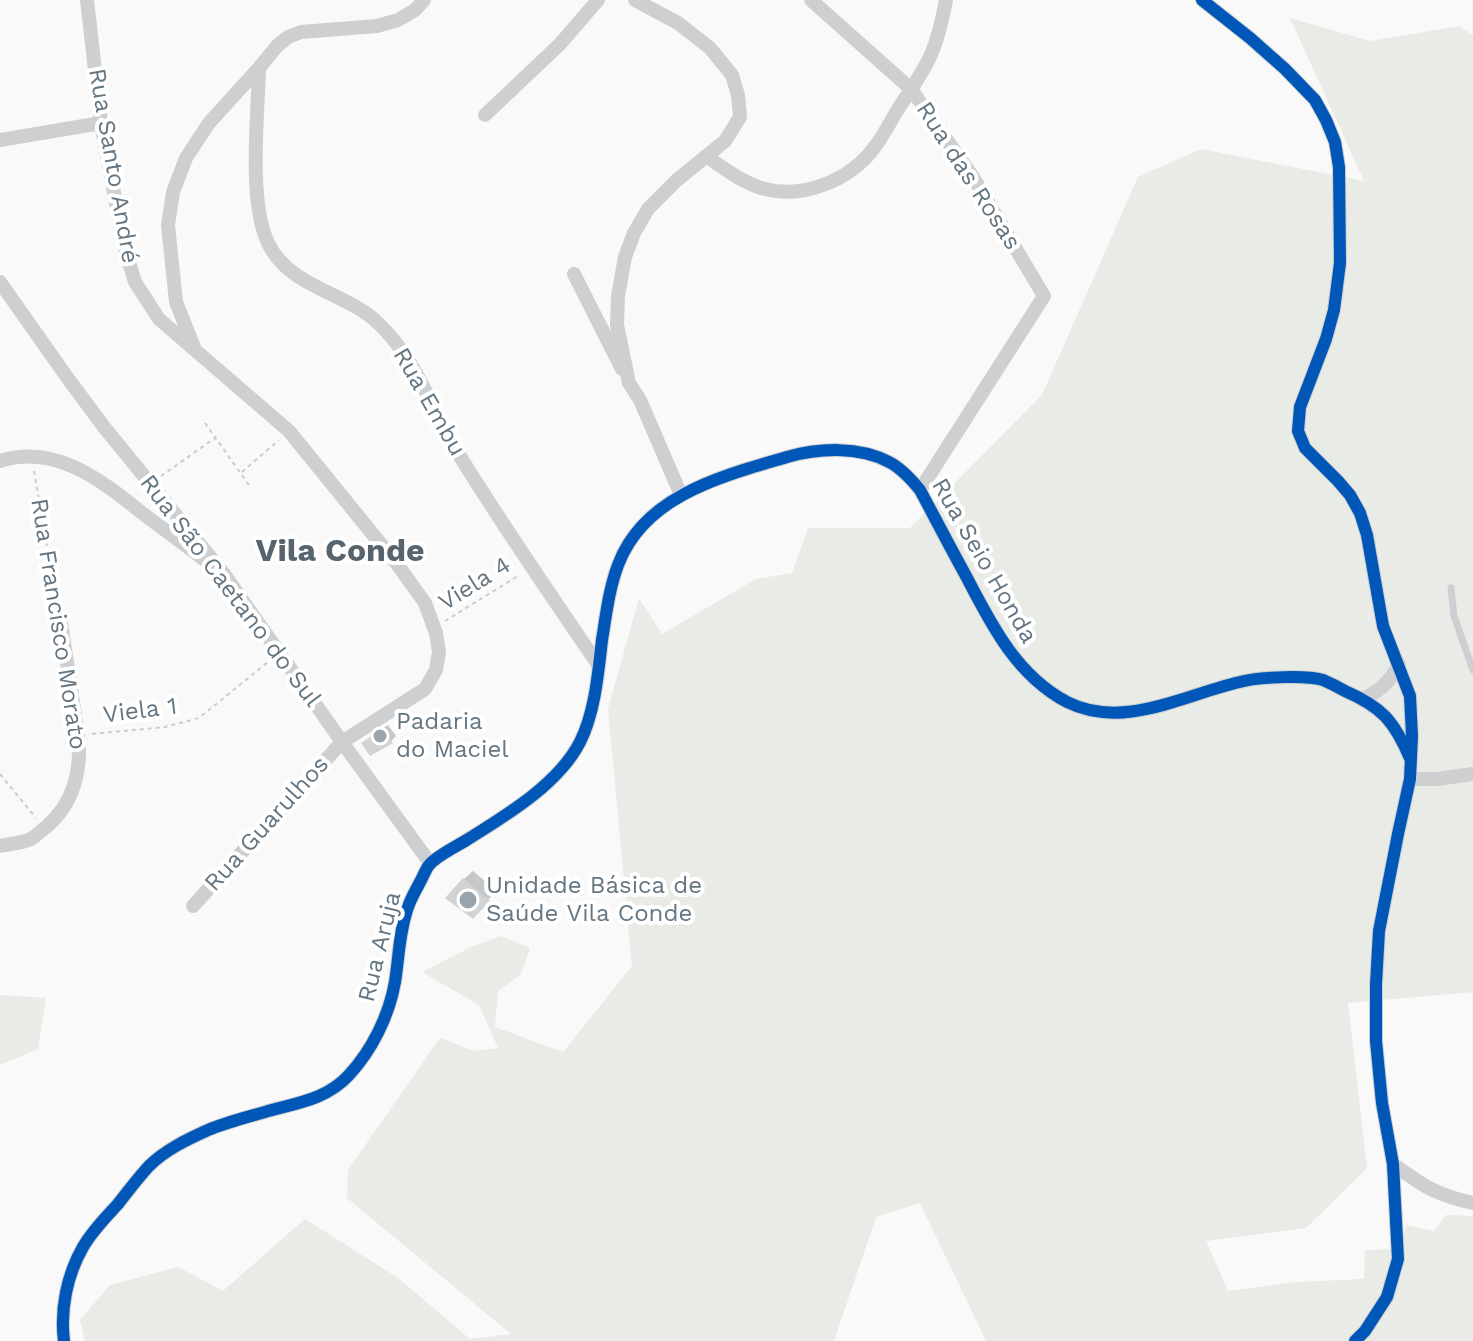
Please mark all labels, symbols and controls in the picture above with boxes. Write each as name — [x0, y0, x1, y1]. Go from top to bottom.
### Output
street label: Rua Santo André — [82, 66, 144, 266]
street label: Rua das Rosas — [909, 97, 1027, 255]
street label: Rua Embu — [386, 343, 472, 461]
street label: Rua São Caetano do Sul — [133, 469, 327, 713]
street label: Rua Seio Honda — [925, 473, 1043, 649]
street label: Rua Francisco Morato — [24, 496, 92, 752]
district label: Vila Conde — [256, 533, 424, 571]
street label: Viela 4 — [434, 551, 516, 617]
street label: Viela 1 — [101, 692, 179, 730]
place label: Padaria do Maciel — [396, 708, 509, 764]
marker: Padaria do Maciel — [371, 727, 389, 745]
street label: Rua Guarulhos — [199, 750, 335, 898]
place label: Unidade Básica de Saúde Vila Conde — [486, 872, 702, 928]
street label: Rua Aruja — [352, 889, 408, 1005]
marker: Unidade Básica de Saúde Vila Conde — [457, 889, 479, 911]

